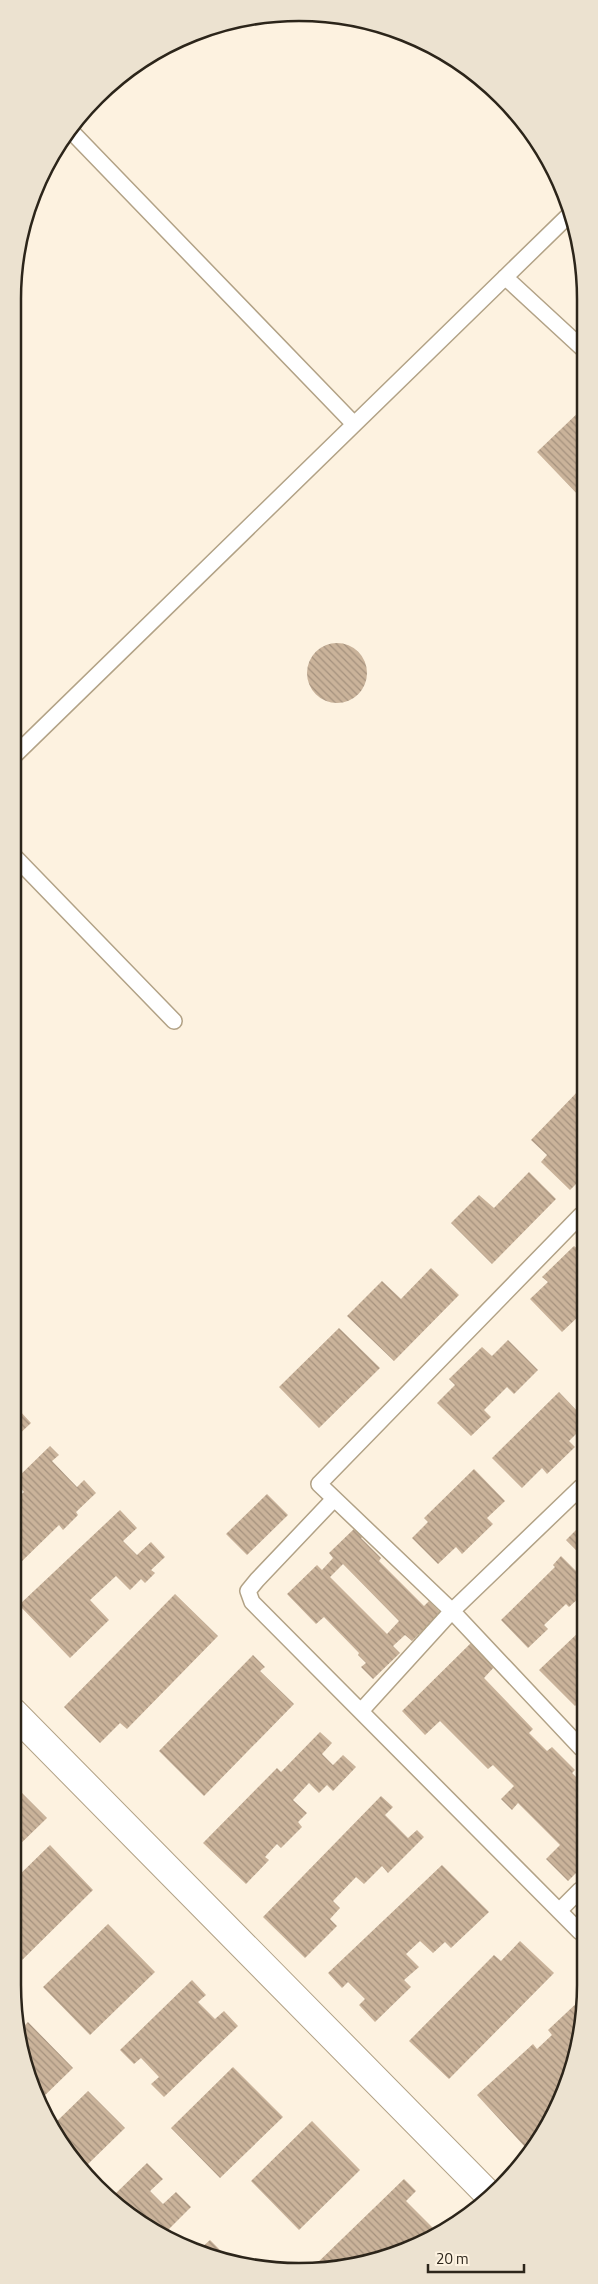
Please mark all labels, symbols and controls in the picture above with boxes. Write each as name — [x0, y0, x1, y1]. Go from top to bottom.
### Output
scale bar — [428, 2242, 524, 2274]
text: 20 m — [436, 2247, 469, 2270]

